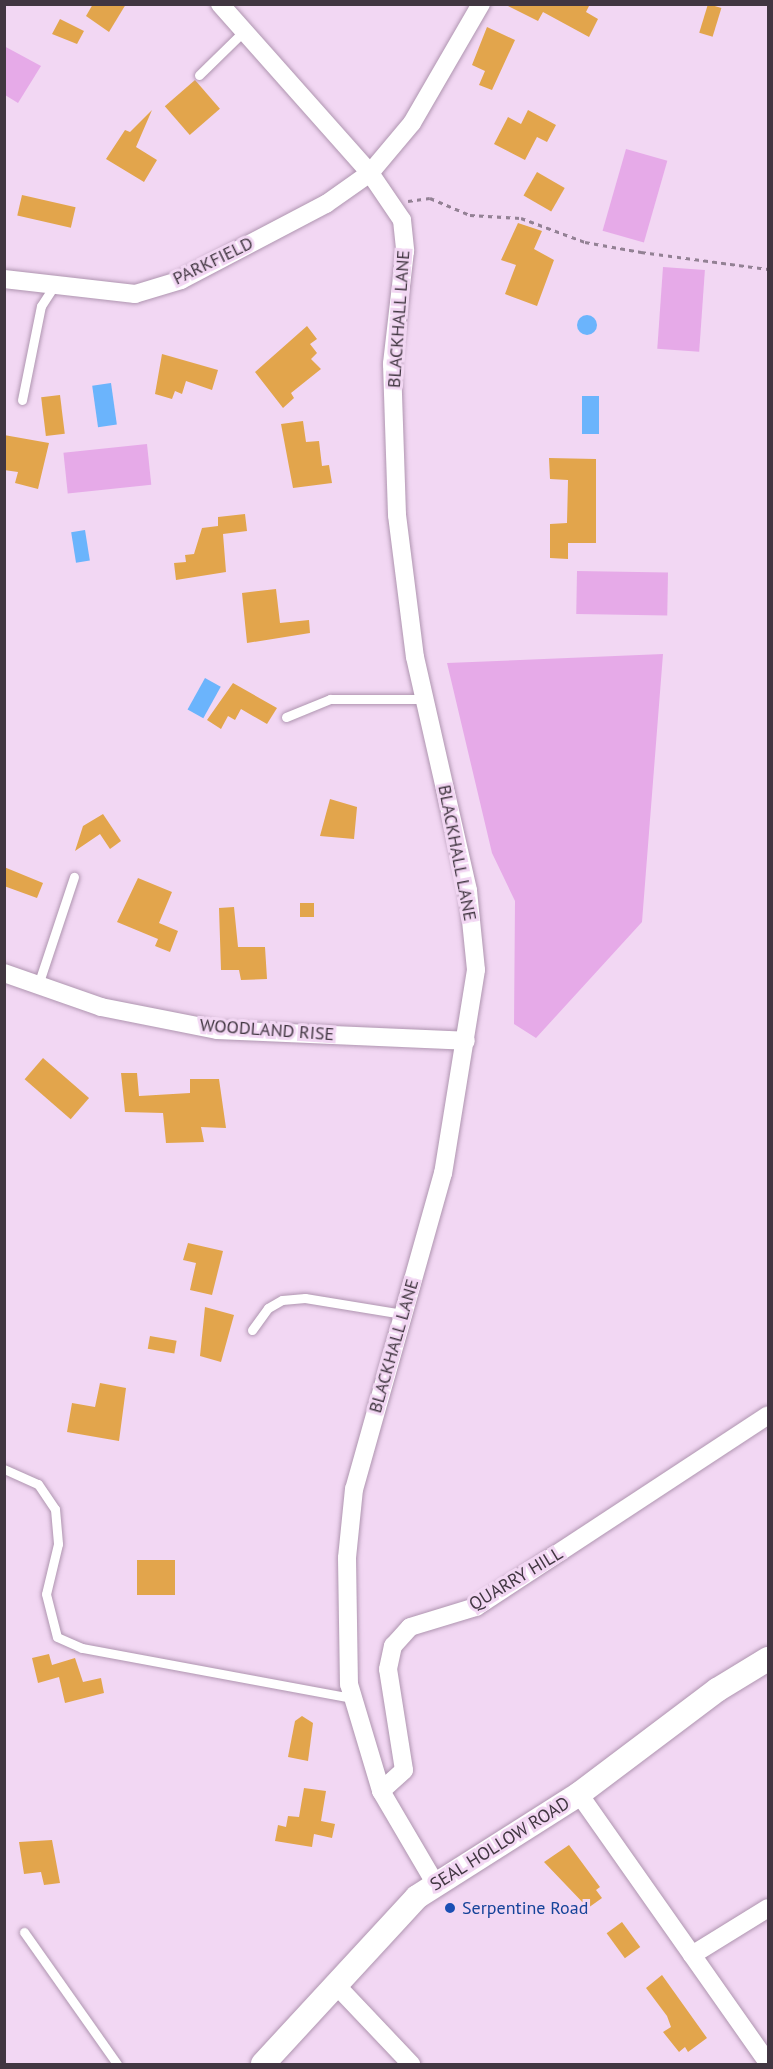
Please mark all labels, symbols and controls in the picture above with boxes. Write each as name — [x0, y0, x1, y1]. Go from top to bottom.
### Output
street label: PARKFIELD — [169, 232, 257, 290]
street label: BLACKHALL LANE — [383, 249, 415, 389]
street label: BLACKHALL LANE — [433, 783, 481, 923]
street label: WOODLAND RISE — [199, 1015, 335, 1045]
street label: BLACKHALL LANE — [364, 1276, 424, 1416]
street label: QUARRY HILL — [465, 1543, 567, 1615]
street label: SEAL HOLLOW ROAD — [426, 1792, 574, 1896]
place label: Serpentine Road — [462, 1897, 588, 1919]
marker: Serpentine Road — [443, 1901, 457, 1915]

